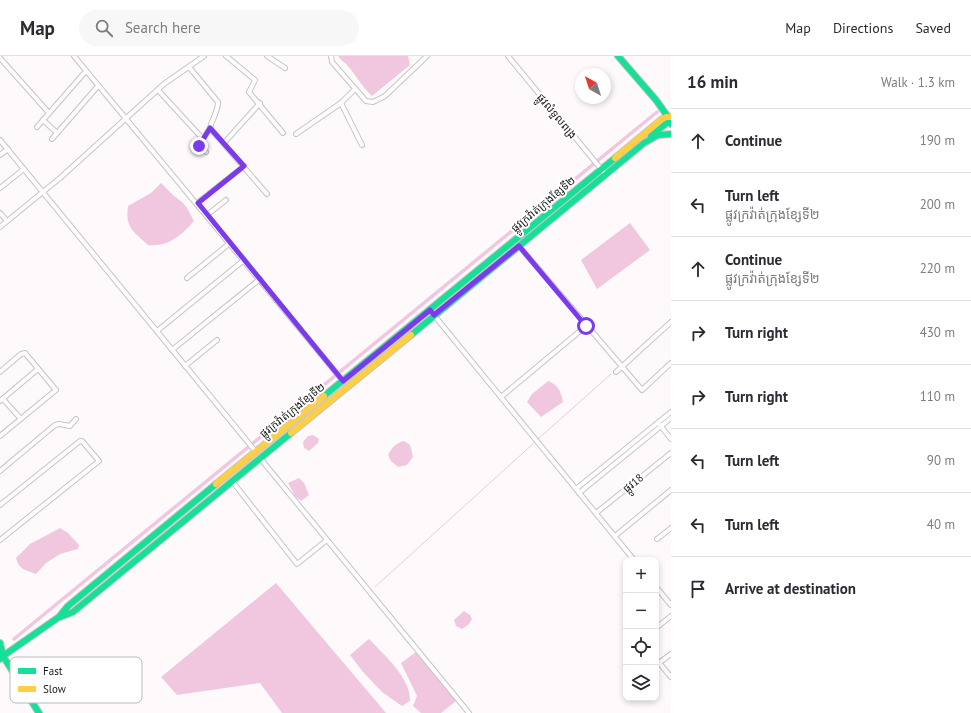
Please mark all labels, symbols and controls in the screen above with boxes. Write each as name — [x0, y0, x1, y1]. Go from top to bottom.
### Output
search box — [79, 10, 359, 46]
text: Map — [20, 16, 55, 40]
icon: search — [93, 17, 115, 39]
text: Search here — [125, 18, 201, 37]
text: Map — [785, 19, 811, 37]
text: Directions — [833, 19, 893, 37]
text: Saved — [915, 19, 951, 37]
north arrow — [575, 68, 611, 104]
text: 16 min — [687, 71, 738, 93]
text: Walk · 1.3 km — [881, 74, 955, 91]
street label: ផ្លូវលំទួលពង្រ — [532, 91, 580, 144]
icon: ahead — [687, 130, 709, 152]
text: Continue — [725, 131, 782, 150]
text: 190 m — [920, 132, 955, 149]
route end — [190, 137, 208, 155]
street label: ផ្លូវក្រវ៉ាត់ក្រុងខ្សែទី២ — [508, 173, 580, 238]
text: Turn left — [725, 186, 779, 205]
icon: left — [687, 194, 709, 216]
text: 200 m — [920, 196, 955, 213]
text: ផ្លូវក្រវ៉ាត់ក្រុងខ្សែទី២ — [725, 206, 819, 223]
text: Continue — [725, 250, 782, 269]
icon: ahead — [687, 258, 709, 280]
text: 220 m — [920, 260, 955, 277]
text: ផ្លូវក្រវ៉ាត់ក្រុងខ្សែទី២ — [725, 270, 819, 287]
route start — [577, 317, 595, 335]
icon: right — [687, 322, 709, 344]
text: Turn right — [725, 323, 788, 342]
text: 430 m — [920, 324, 955, 341]
street label: ផ្លូវក្រវ៉ាត់ក្រុងខ្សែទី២ — [257, 379, 330, 443]
icon: right — [687, 386, 709, 408]
text: Turn right — [725, 387, 788, 406]
text: 110 m — [920, 388, 955, 405]
icon: left — [687, 450, 709, 472]
text: Turn left — [725, 451, 779, 470]
text: 90 m — [927, 452, 955, 469]
street label: ផ្លូវ18 — [620, 470, 648, 498]
icon: left — [687, 514, 709, 536]
text: Turn left — [725, 515, 779, 534]
text: 40 m — [927, 516, 955, 533]
map controls — [623, 557, 659, 701]
button: + — [623, 557, 659, 593]
icon: arrive — [687, 578, 709, 600]
text: Arrive at destination — [725, 579, 856, 598]
button: − — [623, 593, 659, 629]
button: locate — [623, 629, 659, 665]
legend — [10, 657, 142, 703]
text: Fast — [43, 664, 63, 678]
button: layers — [623, 665, 659, 701]
text: Slow — [43, 682, 66, 696]

